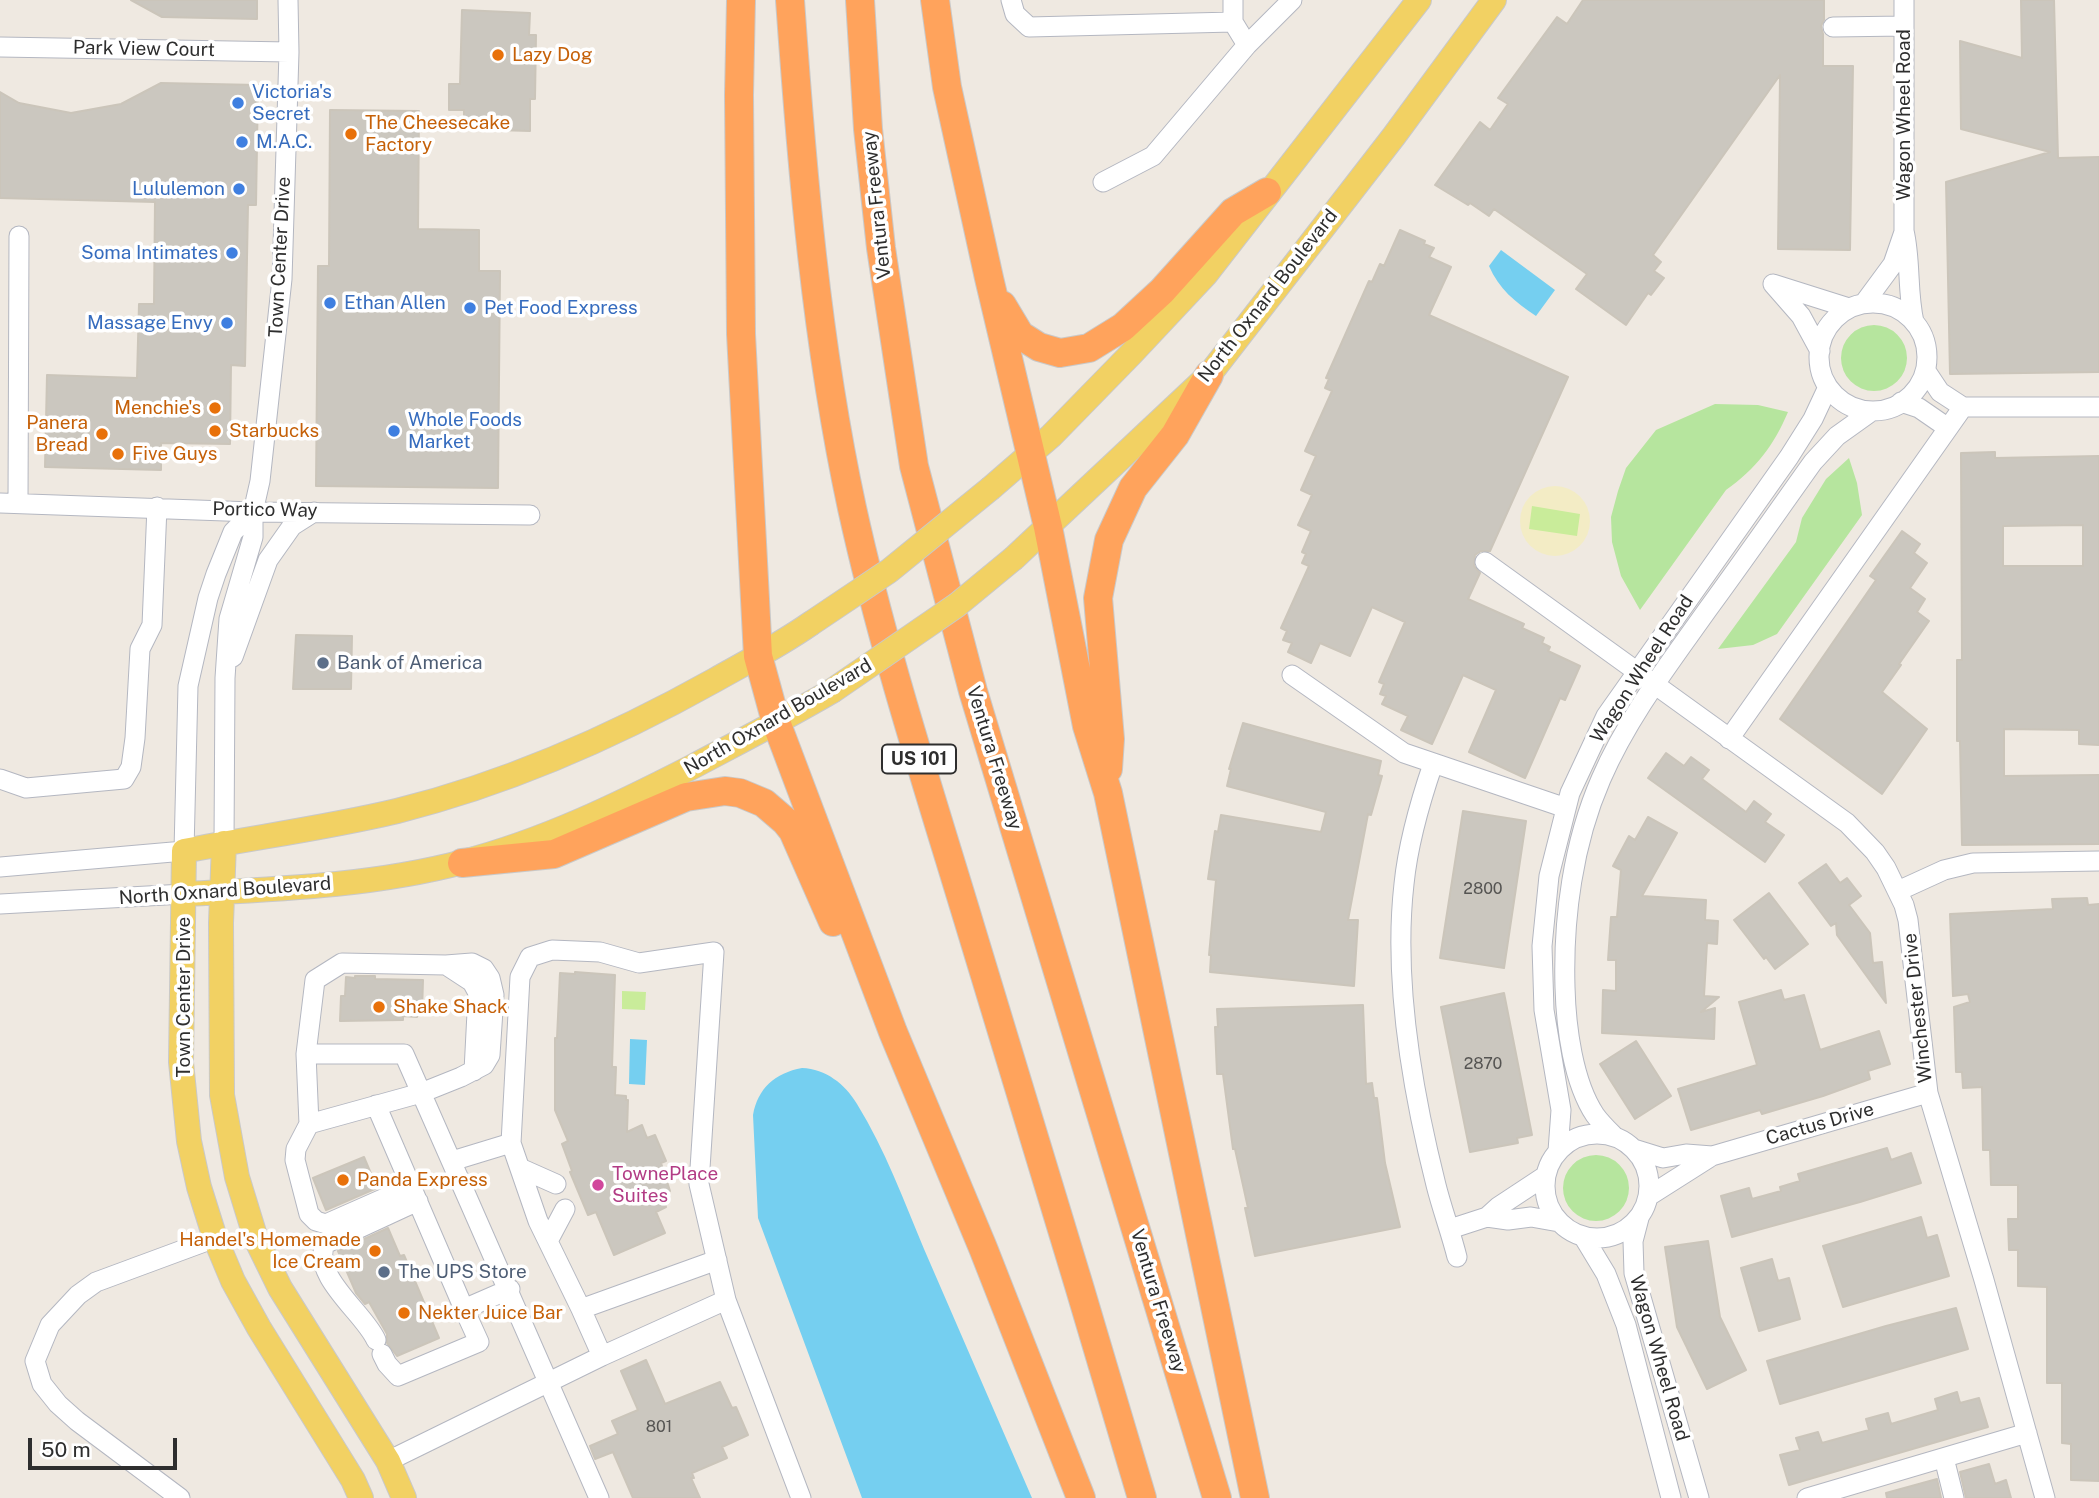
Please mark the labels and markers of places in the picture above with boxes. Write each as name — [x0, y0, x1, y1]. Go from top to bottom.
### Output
place label: Lazy Dog — [512, 44, 593, 66]
marker: Lazy Dog — [490, 47, 506, 63]
place label: Victoria's Secret — [252, 81, 332, 125]
marker: Victoria's Secret — [230, 95, 246, 111]
place label: The Cheesecake Factory — [365, 112, 510, 156]
marker: The Cheesecake Factory — [343, 126, 359, 142]
place label: M.A.C. — [256, 131, 312, 153]
marker: M.A.C. — [234, 134, 250, 150]
place label: Lululemon — [132, 178, 225, 200]
marker: Lululemon — [231, 181, 247, 197]
place label: Soma Intimates — [81, 242, 218, 264]
marker: Soma Intimates — [224, 245, 240, 261]
place label: Ethan Allen — [344, 292, 446, 314]
marker: Ethan Allen — [322, 295, 338, 311]
place label: Pet Food Express — [484, 297, 638, 319]
marker: Pet Food Express — [462, 300, 478, 316]
place label: Massage Envy — [87, 312, 213, 334]
marker: Massage Envy — [219, 315, 235, 331]
place label: Menchie's — [114, 397, 201, 419]
marker: Menchie's — [207, 400, 223, 416]
place label: Whole Foods Market — [408, 409, 522, 453]
place label: Panera Bread — [26, 412, 88, 456]
place label: Starbucks — [229, 420, 319, 442]
marker: Starbucks — [207, 423, 223, 439]
marker: Whole Foods Market — [386, 423, 402, 439]
marker: Panera Bread — [94, 426, 110, 442]
place label: Five Guys — [132, 443, 217, 465]
marker: Five Guys — [110, 446, 126, 462]
place label: Bank of America — [337, 652, 483, 674]
marker: Bank of America — [315, 655, 331, 671]
place label: Shake Shack — [393, 996, 508, 1018]
marker: Shake Shack — [371, 999, 387, 1015]
place label: TownePlace Suites — [612, 1163, 718, 1207]
place label: Panda Express — [357, 1169, 488, 1191]
marker: Panda Express — [335, 1172, 351, 1188]
marker: TownePlace Suites — [590, 1177, 606, 1193]
place label: Handel's Homemade Ice Cream — [179, 1229, 361, 1273]
marker: Handel's Homemade Ice Cream — [367, 1243, 383, 1259]
place label: The UPS Store — [398, 1261, 527, 1283]
marker: The UPS Store — [376, 1264, 392, 1280]
place label: Nekter Juice Bar — [418, 1302, 563, 1324]
marker: Nekter Juice Bar — [396, 1305, 412, 1321]

